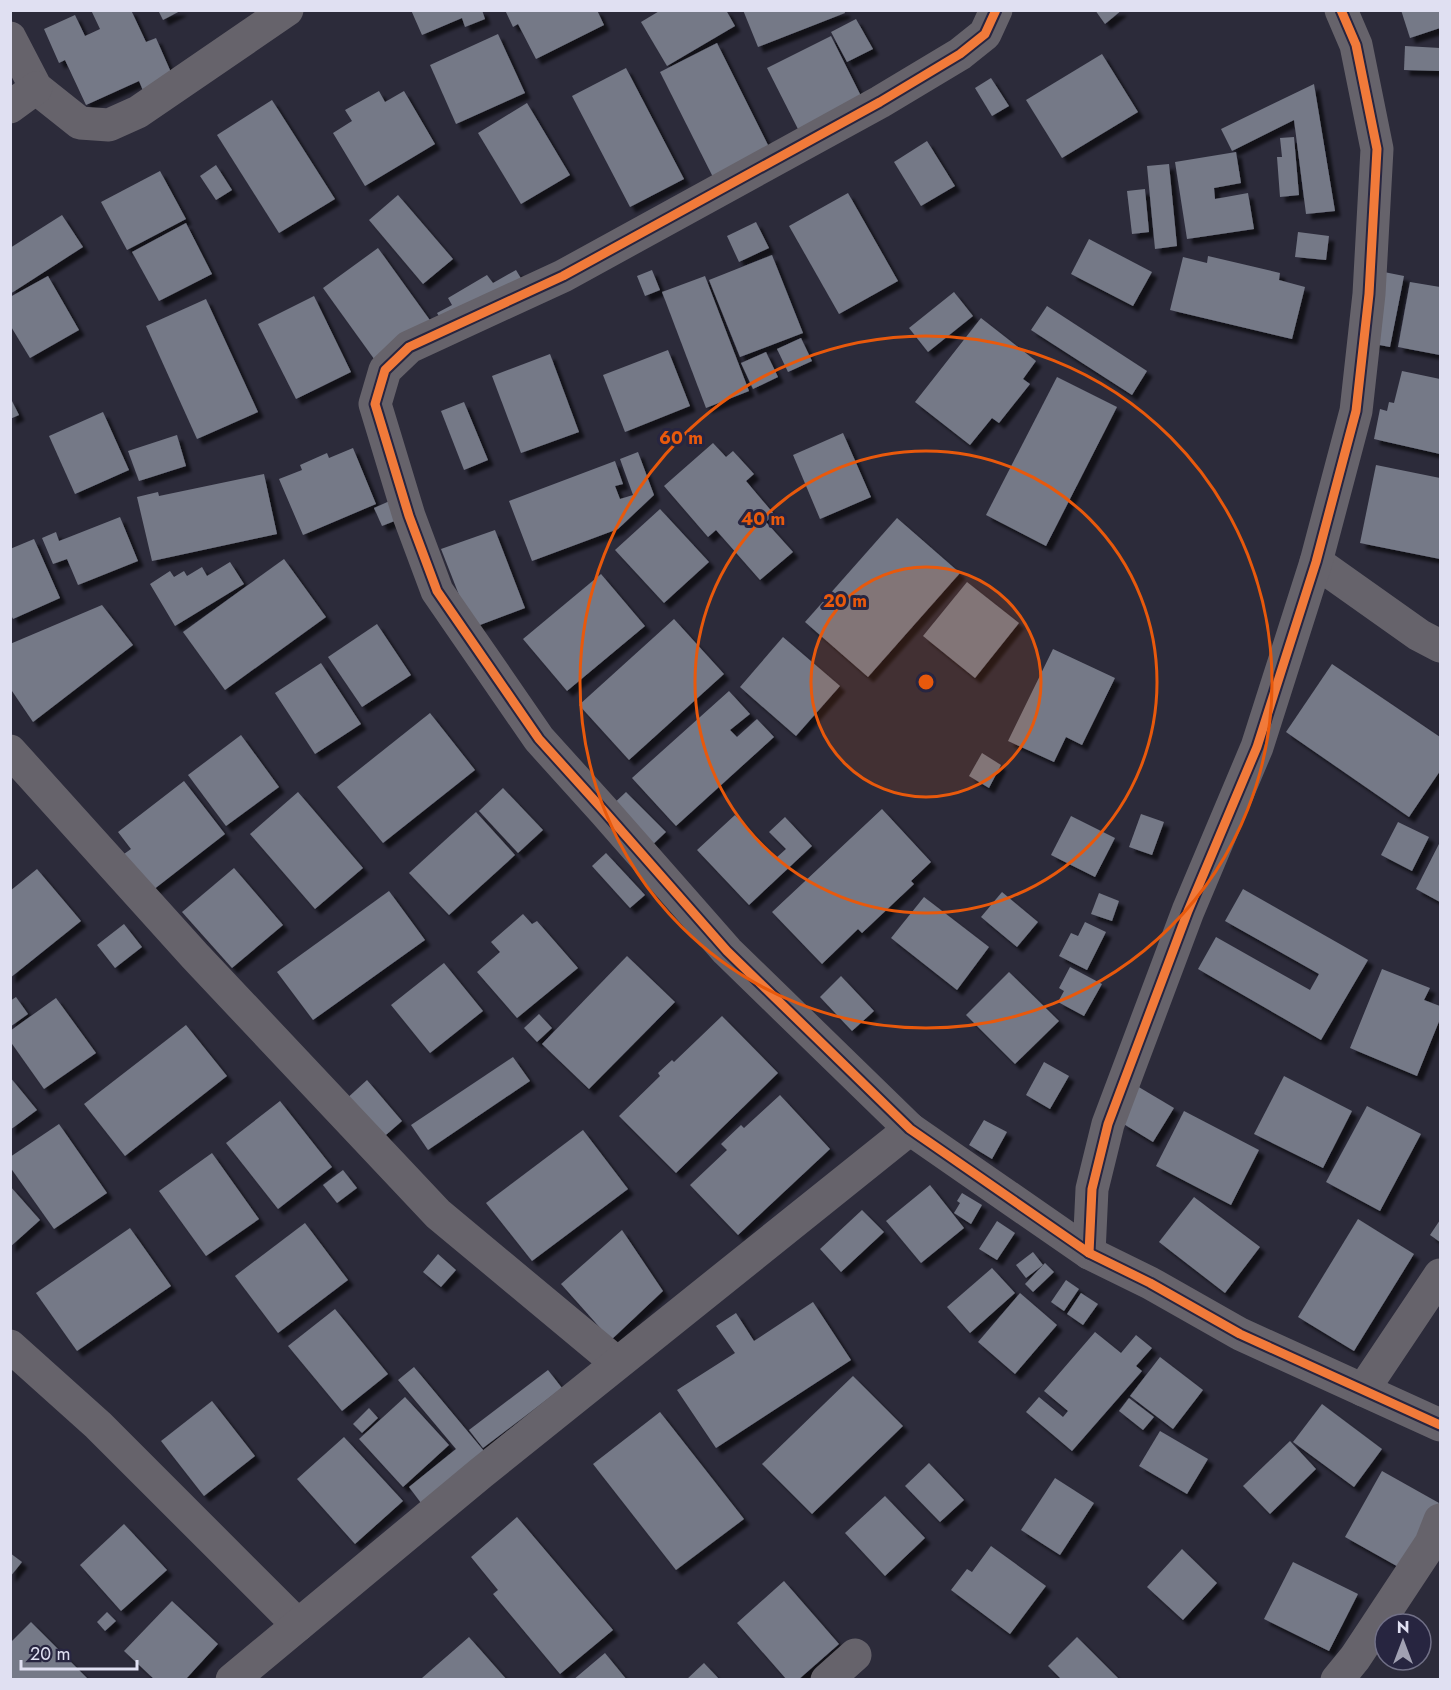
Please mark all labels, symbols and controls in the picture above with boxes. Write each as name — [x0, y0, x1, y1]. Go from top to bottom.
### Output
text: 60 m — [659, 425, 703, 451]
text: 40 m — [741, 506, 785, 532]
text: 20 m — [823, 588, 867, 614]
centre of rings — [916, 672, 936, 692]
north arrow — [1373, 1612, 1433, 1672]
text: N — [1397, 1616, 1409, 1639]
scale bar — [21, 1633, 136, 1671]
text: 20 m — [30, 1641, 70, 1667]

